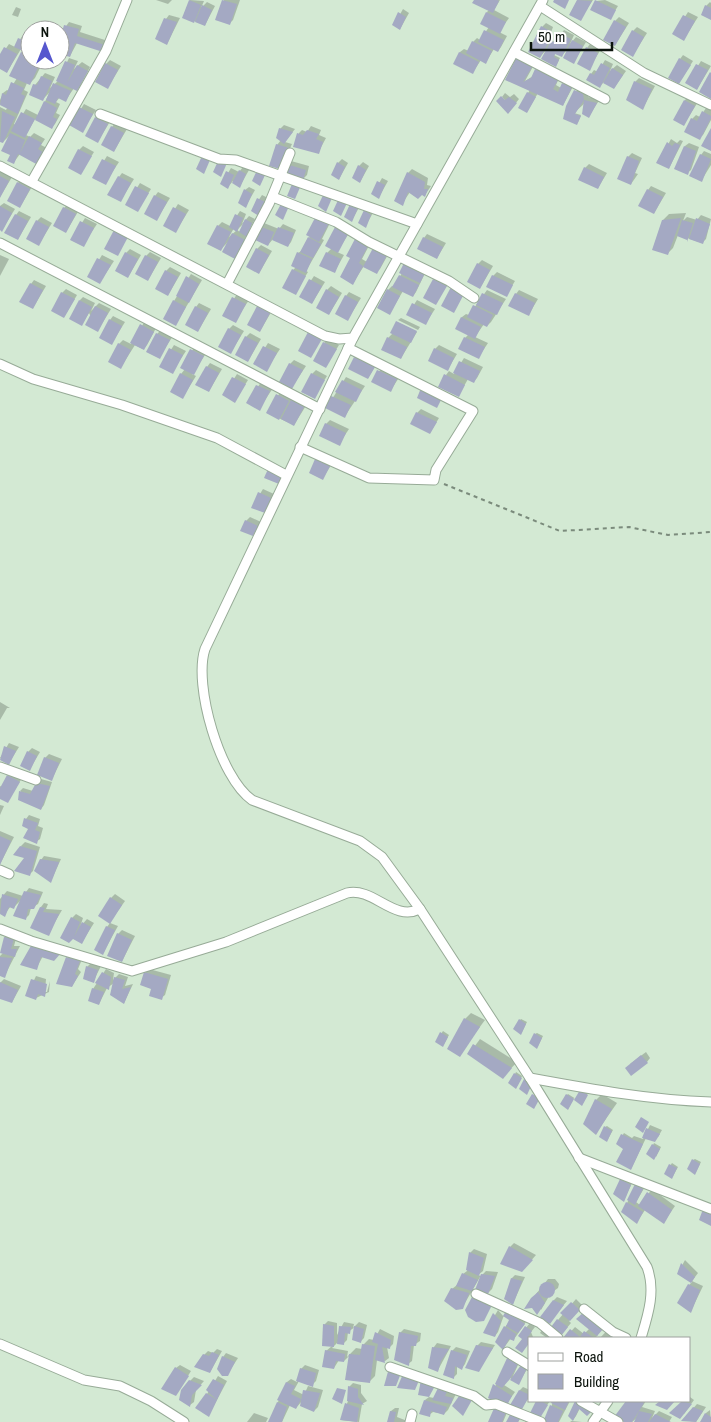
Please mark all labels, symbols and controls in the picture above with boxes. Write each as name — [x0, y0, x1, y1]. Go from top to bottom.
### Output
north arrow — [20, 20, 70, 70]
scale bar — [531, 20, 612, 52]
text: N — [41, 23, 49, 41]
text: 50 m — [538, 26, 565, 47]
legend — [528, 1337, 691, 1402]
text: Road — [574, 1346, 603, 1367]
text: Building — [574, 1371, 619, 1392]

